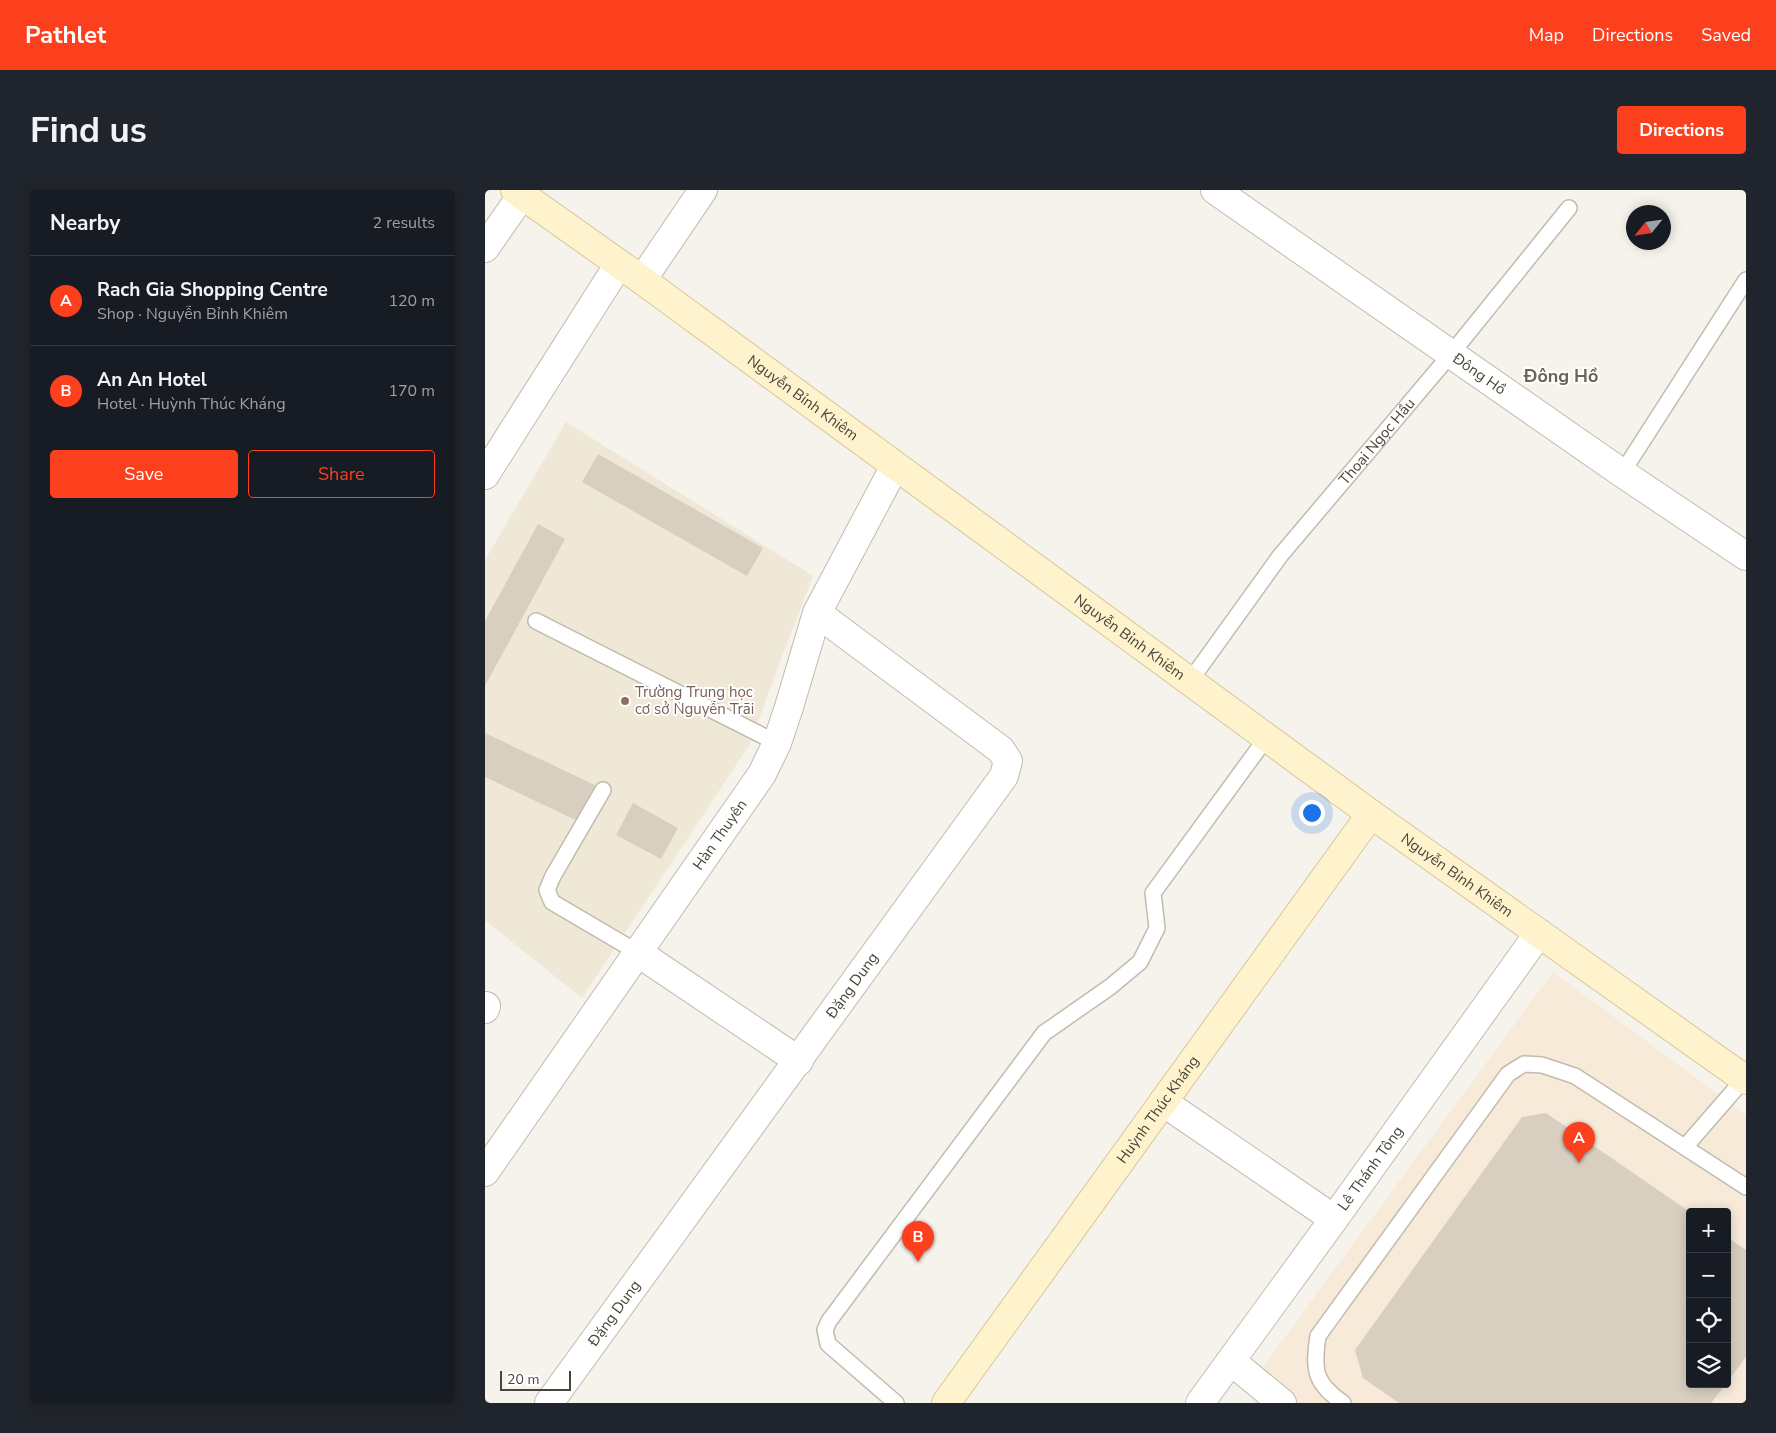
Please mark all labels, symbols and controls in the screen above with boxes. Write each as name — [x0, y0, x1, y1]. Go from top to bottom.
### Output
text: Pathlet — [25, 19, 106, 51]
text: Map — [1529, 23, 1564, 47]
text: Directions — [1592, 23, 1673, 47]
text: Saved — [1701, 23, 1751, 47]
button: Directions — [1617, 106, 1746, 154]
text: Find us — [30, 107, 147, 154]
north arrow — [1626, 205, 1671, 250]
text: Nearby — [50, 209, 120, 237]
text: 2 results — [373, 212, 435, 234]
text: Rach Gia Shopping Centre — [97, 277, 328, 303]
text: A — [60, 290, 72, 312]
text: 120 m — [388, 290, 435, 312]
text: Shop · Nguyễn Bỉnh Khiêm — [97, 303, 288, 325]
street label: Đông Hồ — [1448, 348, 1510, 399]
street label: Nguyễn Bỉnh Khiêm — [743, 350, 862, 445]
district label: Đông Hồ — [1523, 364, 1598, 388]
text: An An Hotel — [97, 367, 207, 393]
text: B — [60, 380, 72, 402]
text: 170 m — [388, 380, 435, 402]
text: Hotel · Huỳnh Thúc Kháng — [97, 393, 286, 415]
street label: Thoại Ngọc Hầu — [1334, 394, 1419, 489]
button: Save — [50, 450, 238, 498]
button: Share — [248, 450, 435, 498]
street label: Nguyễn Bỉnh Khiêm — [1070, 590, 1189, 685]
place label: Trường Trung học cơ sở Nguyễn Trãi — [635, 682, 754, 719]
marker: Trường Trung học cơ sở Nguyễn Trãi — [619, 695, 631, 707]
street label: Hàn Thuyên — [688, 795, 751, 874]
your location — [1299, 800, 1325, 826]
street label: Nguyễn Bỉnh Khiêm — [1397, 828, 1517, 922]
street label: Đặng Dung — [821, 948, 883, 1023]
street label: Huỳnh Thúc Kháng — [1112, 1051, 1204, 1167]
street label: Lê Thánh Tông — [1333, 1122, 1408, 1215]
pin: A — [1563, 1122, 1595, 1163]
map controls — [1686, 1208, 1731, 1388]
button: + — [1686, 1208, 1731, 1253]
pin: B — [902, 1221, 934, 1262]
button: − — [1686, 1253, 1731, 1298]
street label: Đặng Dung — [583, 1276, 645, 1351]
button: locate — [1686, 1298, 1731, 1343]
button: layers — [1686, 1343, 1731, 1388]
scale bar — [500, 1368, 571, 1391]
text: 20 m — [507, 1370, 539, 1389]

